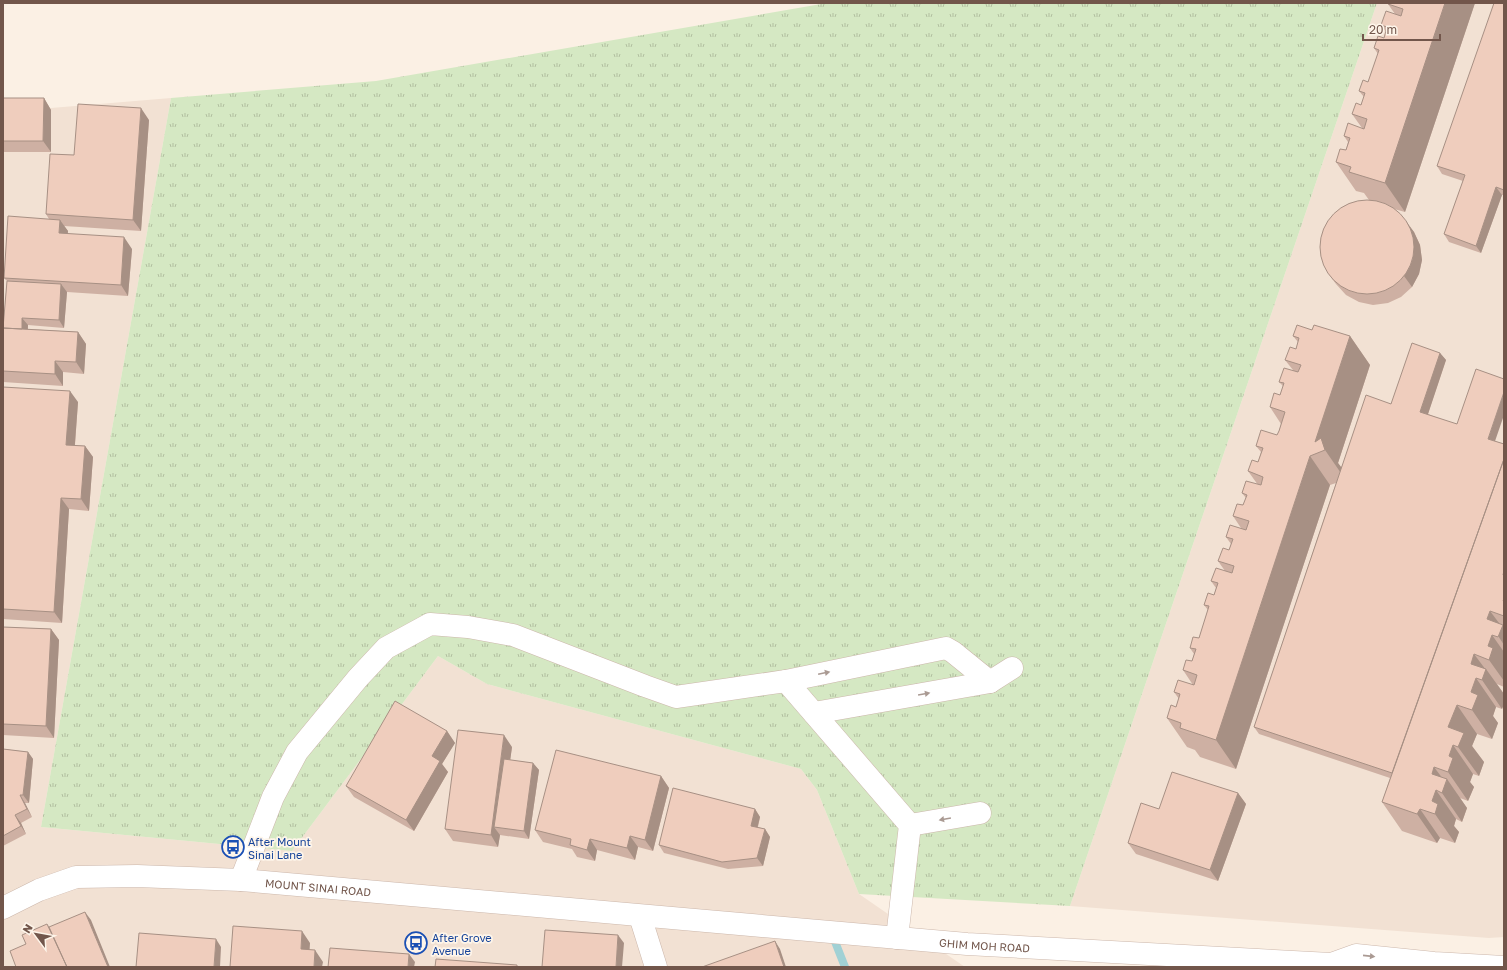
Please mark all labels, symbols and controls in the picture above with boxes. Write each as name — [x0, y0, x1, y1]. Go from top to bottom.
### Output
scale bar — [1363, 16, 1440, 42]
text: 20 m — [1369, 22, 1397, 37]
one-way arrow — [818, 669, 830, 675]
one-way arrow — [918, 691, 930, 697]
one-way arrow — [939, 817, 951, 823]
bus stop icon: After Mount Sinai Lane — [220, 834, 246, 860]
place label: After Mount Sinai Lane — [248, 835, 311, 861]
street label: MOUNT SINAI ROAD — [265, 876, 372, 898]
north arrow — [16, 914, 56, 954]
text: N — [19, 921, 35, 935]
bus stop icon: After Grove Avenue — [403, 930, 429, 956]
place label: After Grove Avenue — [432, 931, 492, 957]
street label: GHIM MOH ROAD — [939, 935, 1031, 954]
one-way arrow — [1362, 953, 1375, 960]

